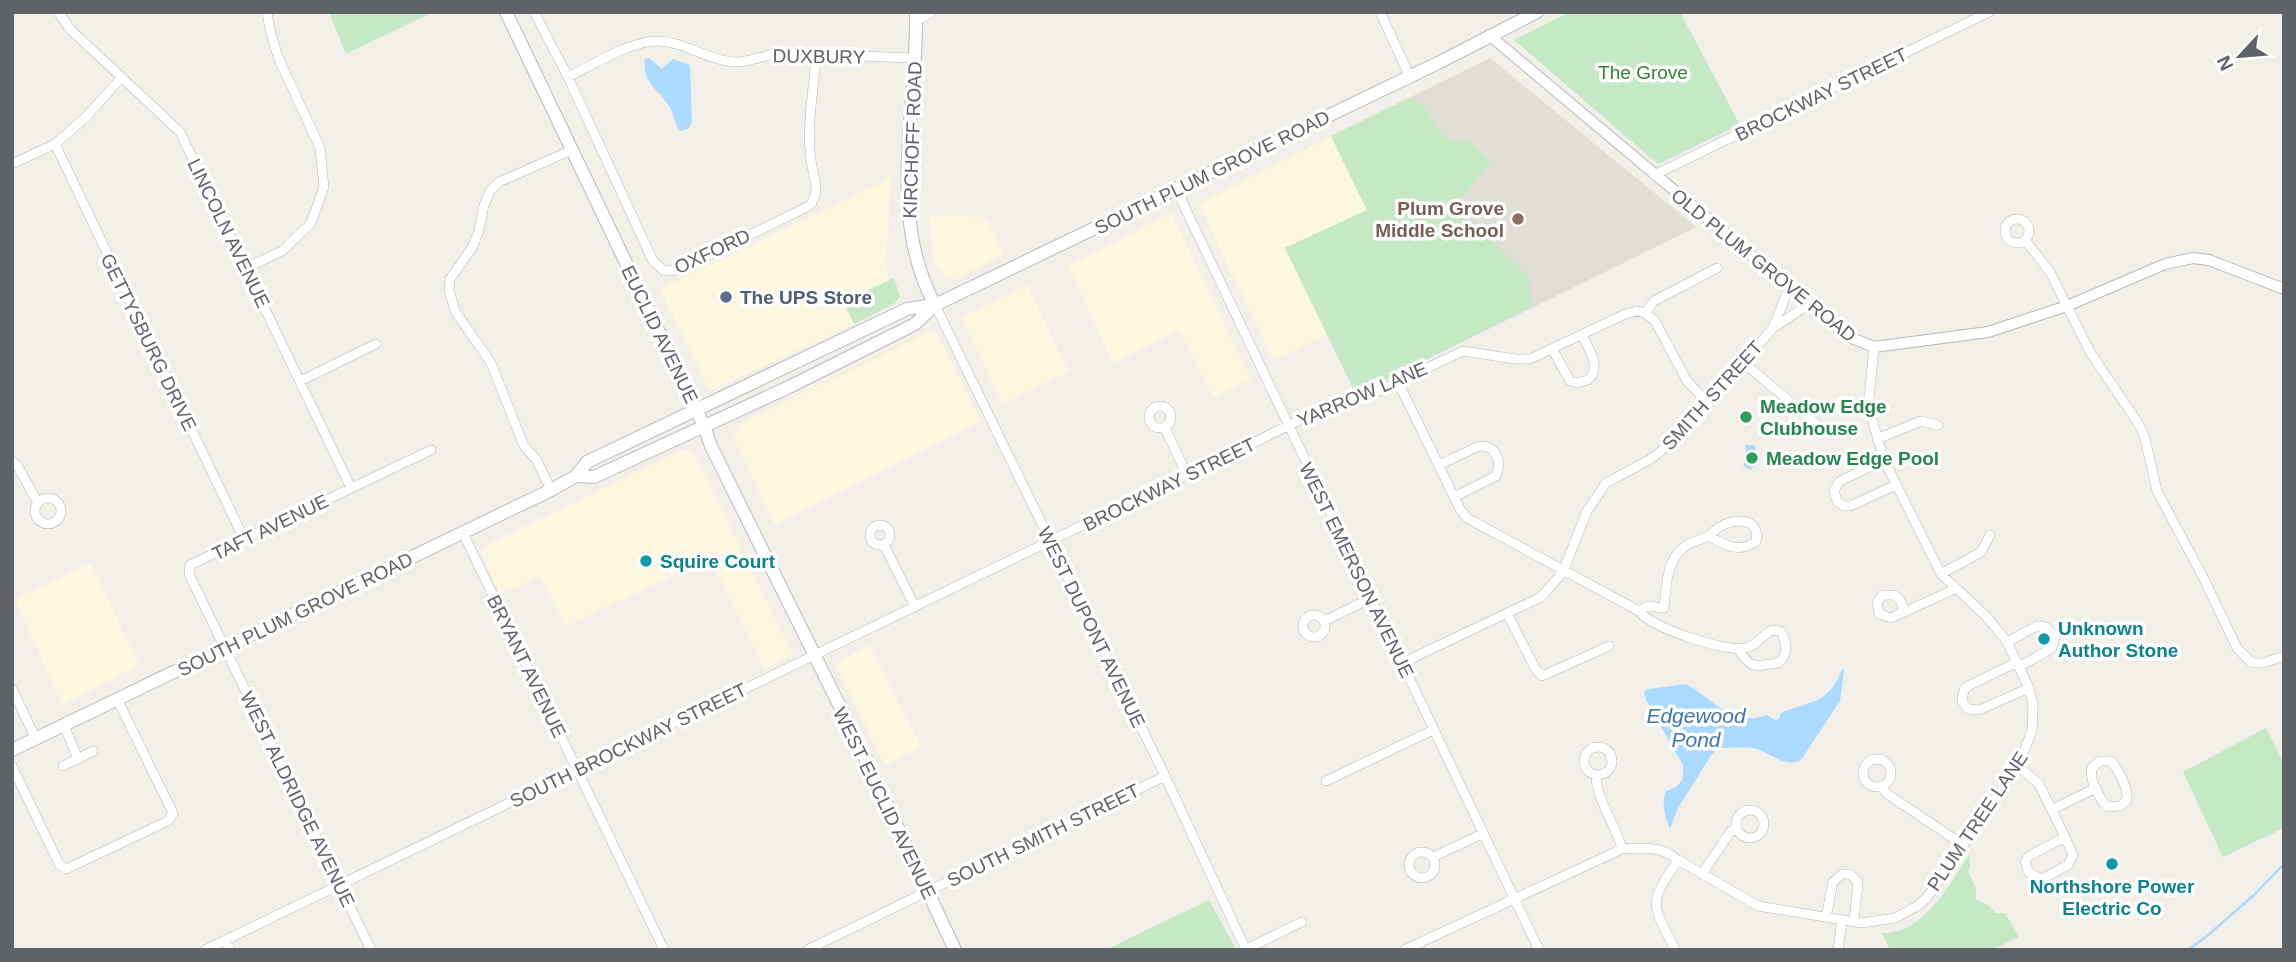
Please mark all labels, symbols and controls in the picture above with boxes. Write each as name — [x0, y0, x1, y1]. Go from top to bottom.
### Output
north arrow — [2205, 21, 2275, 91]
street label: BROCKWAY STREET — [1732, 43, 1911, 145]
street label: DUXBURY — [773, 45, 866, 68]
text: N — [2213, 52, 2238, 74]
street label: KIRCHOFF ROAD — [899, 61, 926, 219]
park label: The Grove — [1598, 62, 1688, 83]
street label: SOUTH PLUM GROVE ROAD — [1091, 106, 1333, 239]
street label: LINCOLN AVENUE — [183, 155, 274, 311]
street label: OLD PLUM GROVE ROAD — [1667, 184, 1860, 346]
place label: Plum Grove Middle School — [1375, 198, 1504, 241]
marker: Plum Grove Middle School — [1510, 211, 1526, 227]
street label: OXFORD — [671, 225, 753, 278]
street label: GETTYSBURG DRIVE — [97, 250, 201, 434]
street label: EUCLID AVENUE — [617, 262, 702, 407]
place label: The UPS Store — [740, 287, 872, 308]
marker: The UPS Store — [718, 289, 734, 305]
street label: SMITH STREET — [1658, 336, 1767, 454]
street label: YARROW LANE — [1294, 358, 1430, 431]
place label: Meadow Edge Clubhouse — [1760, 396, 1887, 439]
marker: Meadow Edge Clubhouse — [1738, 409, 1754, 425]
street label: BROCKWAY STREET — [1080, 433, 1259, 535]
place label: Meadow Edge Pool — [1766, 448, 1939, 469]
marker: Meadow Edge Pool — [1744, 450, 1760, 466]
street label: WEST EMERSON AVENUE — [1295, 459, 1418, 681]
street label: TAFT AVENUE — [209, 490, 332, 565]
street label: WEST DUPONT AVENUE — [1034, 523, 1149, 731]
street label: SOUTH PLUM GROVE ROAD — [174, 548, 416, 681]
place label: Squire Court — [660, 551, 776, 572]
marker: Squire Court — [638, 553, 654, 569]
street label: BRYANT AVENUE — [483, 592, 570, 741]
place label: Unknown Author Stone — [2058, 618, 2178, 661]
marker: Unknown Author Stone — [2036, 631, 2052, 647]
street label: SOUTH BROCKWAY STREET — [507, 679, 750, 812]
street label: WEST ALDRIDGE AVENUE — [236, 688, 359, 910]
street label: WEST EUCLID AVENUE — [829, 704, 940, 902]
water label: Edgewood Pond — [1646, 704, 1747, 751]
street label: PLUM TREE LANE — [1923, 748, 2032, 895]
street label: SOUTH SMITH STREET — [944, 780, 1143, 891]
marker: Northshore Power Electric Co — [2104, 856, 2120, 872]
place label: Northshore Power Electric Co — [2030, 876, 2195, 919]

